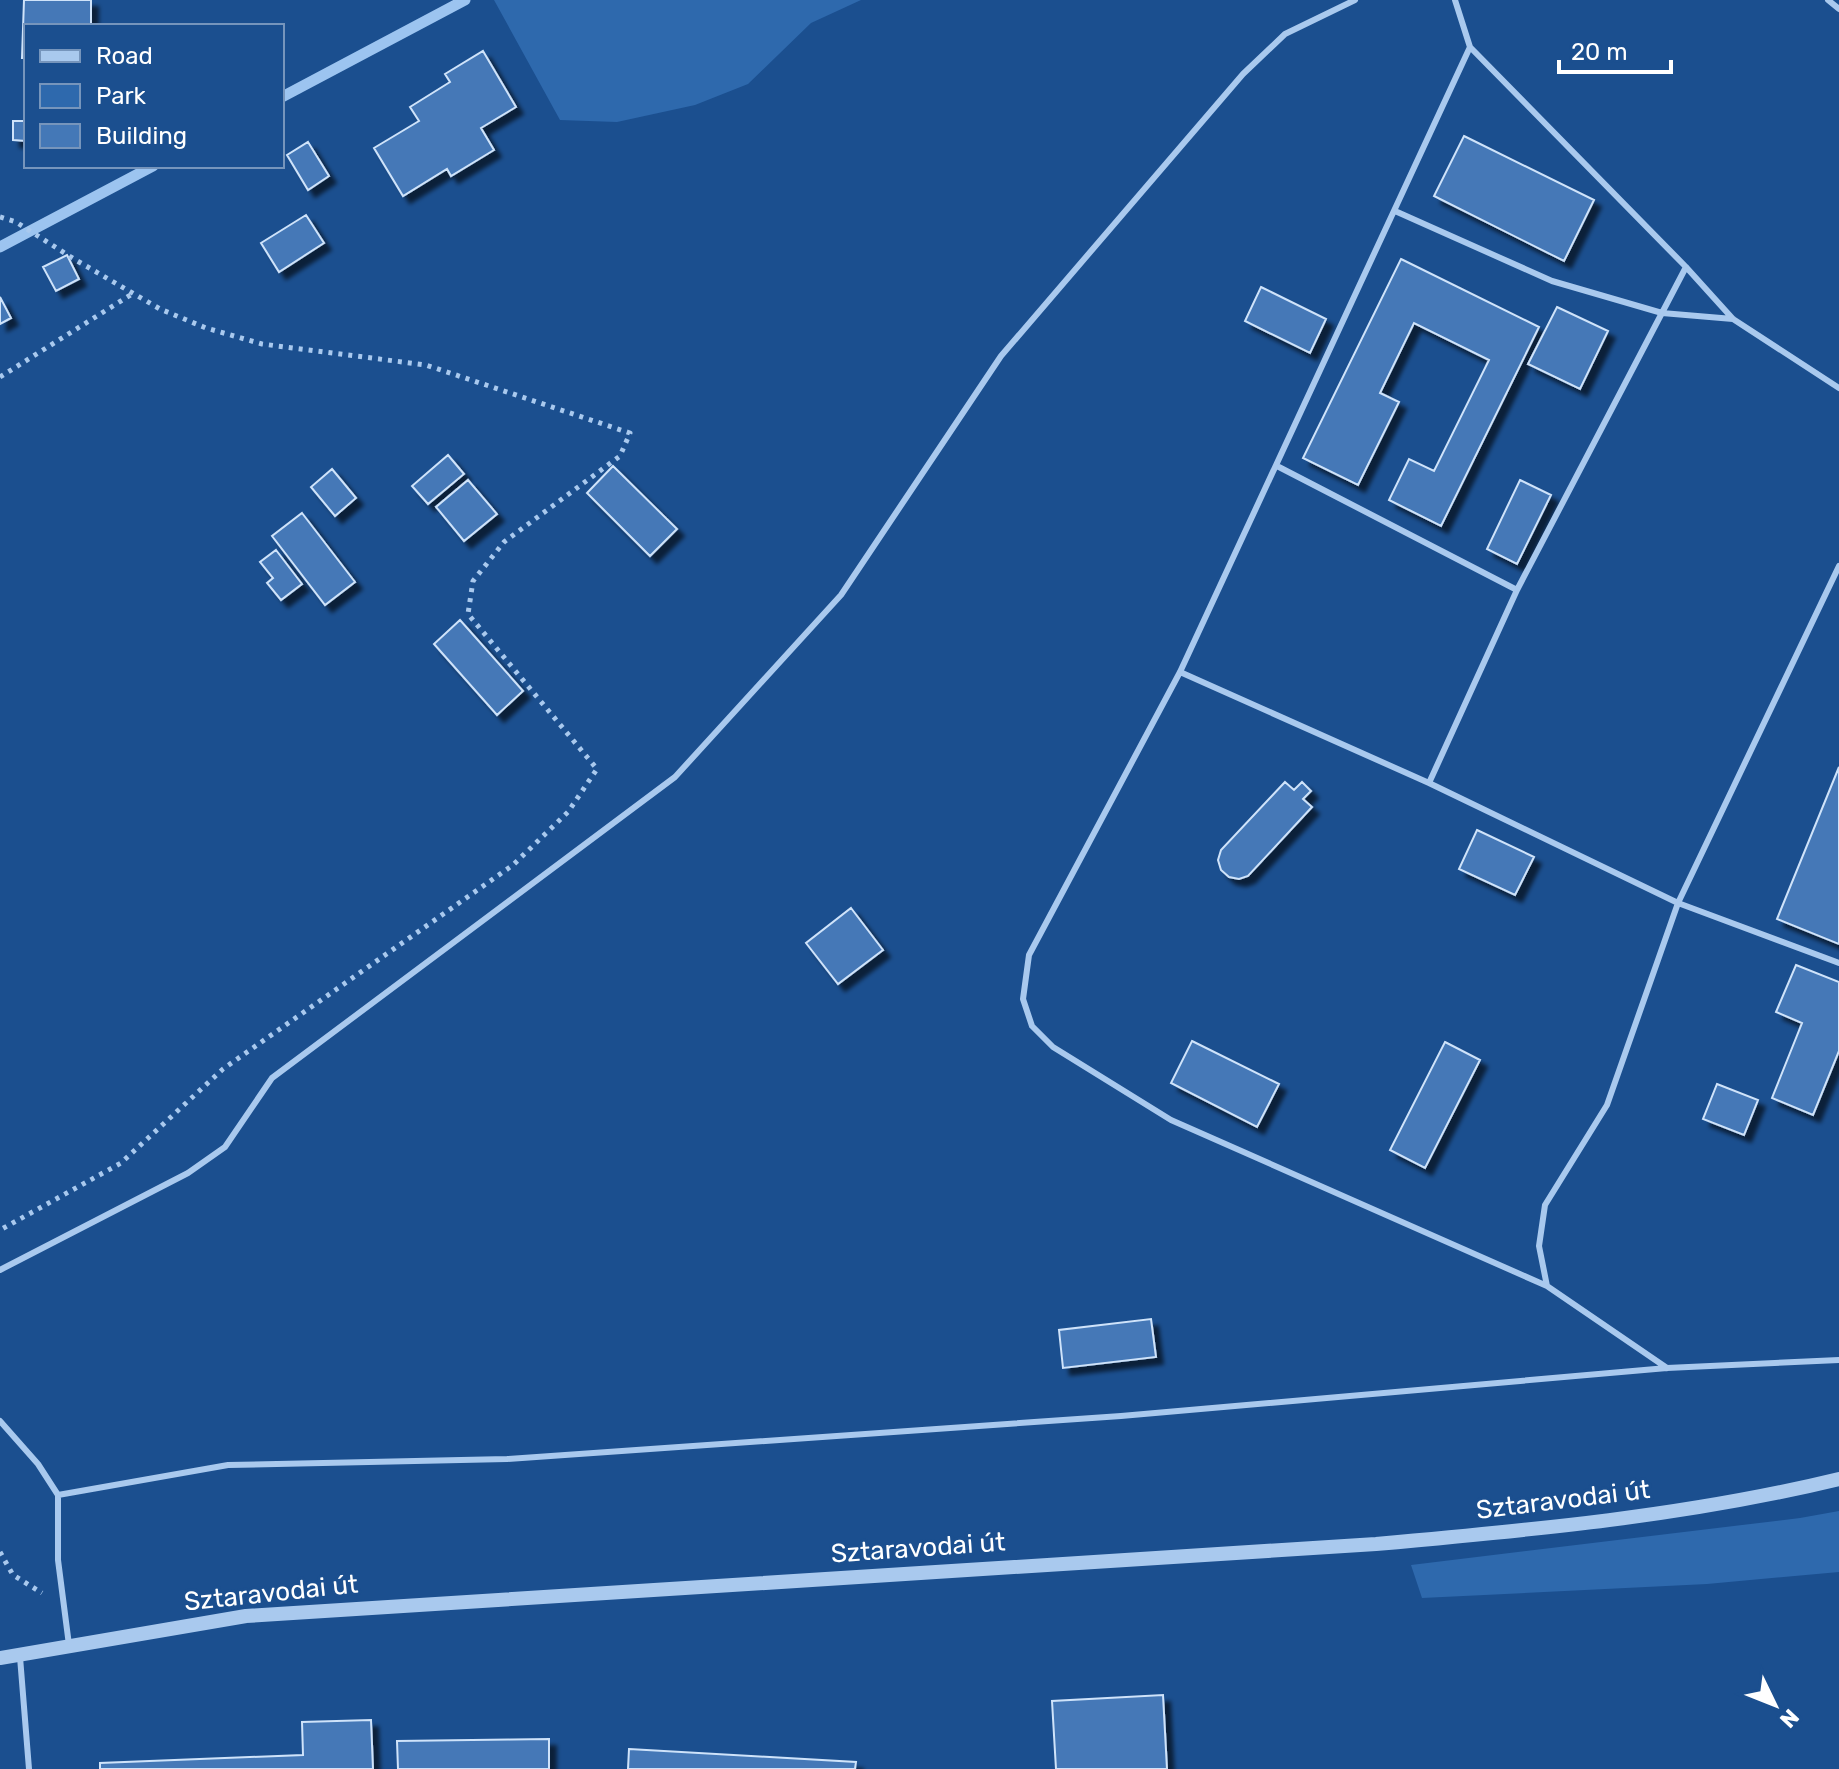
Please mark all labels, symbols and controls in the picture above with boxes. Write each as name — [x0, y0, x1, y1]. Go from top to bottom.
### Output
legend — [24, 24, 284, 168]
scale bar — [1559, 24, 1671, 74]
text: 20 m — [1571, 38, 1628, 66]
text: Road — [96, 42, 153, 70]
text: Park — [96, 82, 147, 110]
text: Building — [96, 122, 187, 150]
street label: Sztaravodai út — [1474, 1474, 1652, 1526]
street label: Sztaravodai út — [830, 1526, 1006, 1570]
street label: Sztaravodai út — [182, 1568, 360, 1618]
north arrow — [1735, 1665, 1815, 1745]
text: N — [1774, 1703, 1805, 1733]

